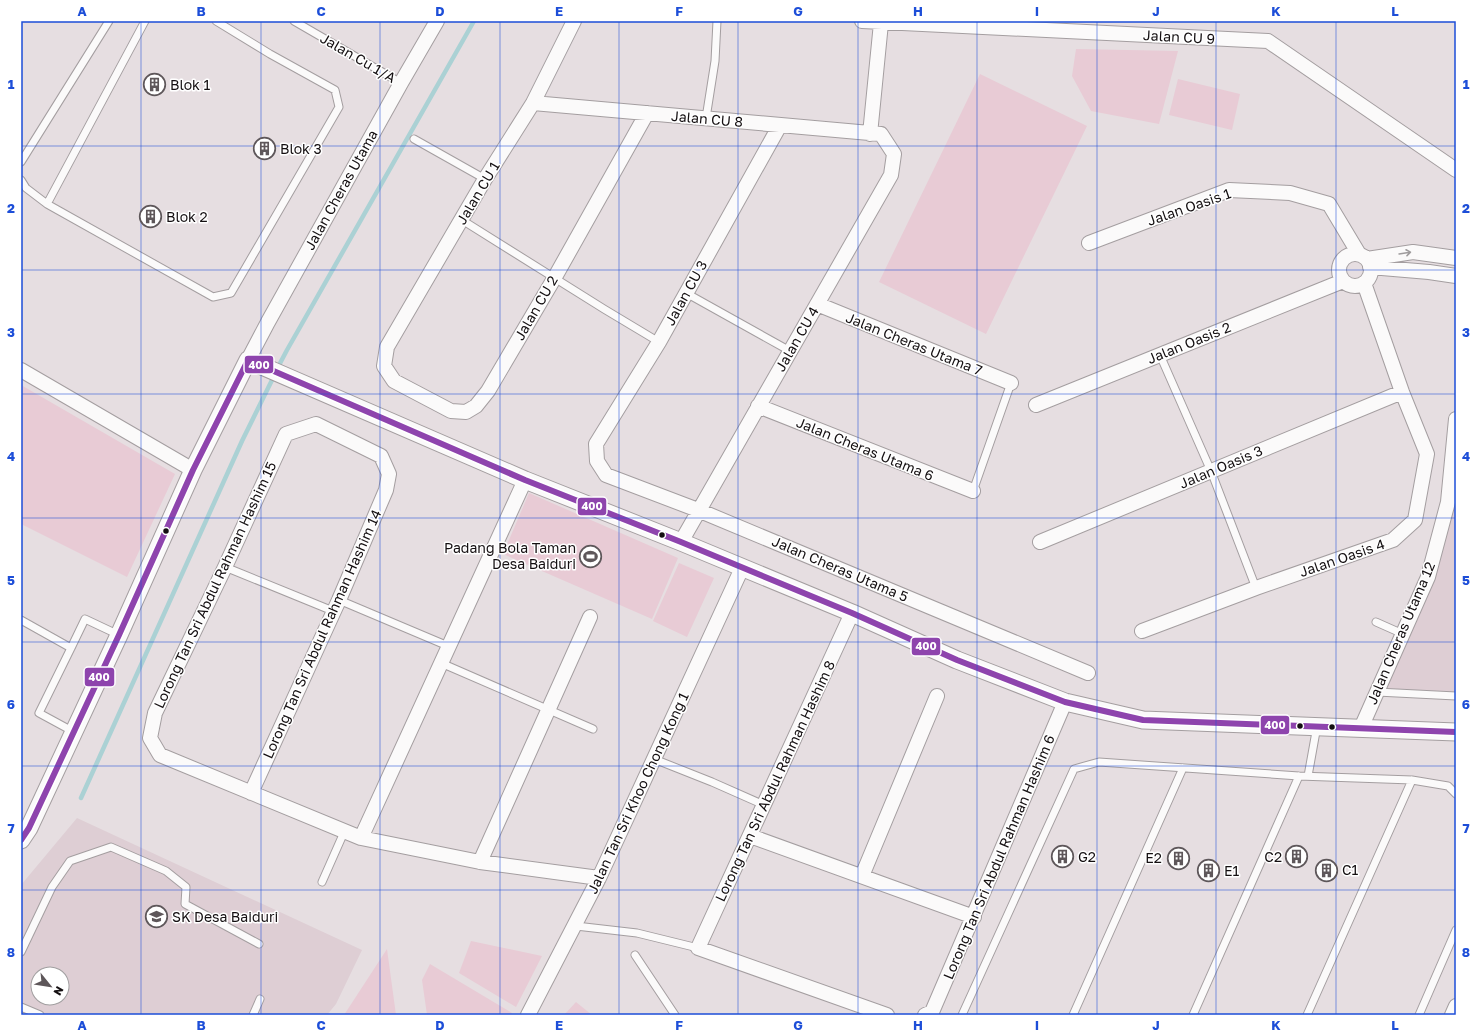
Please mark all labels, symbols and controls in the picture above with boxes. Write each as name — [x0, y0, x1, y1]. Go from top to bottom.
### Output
text: A — [77, 3, 87, 19]
text: B — [196, 3, 206, 19]
text: C — [316, 3, 326, 19]
text: D — [435, 3, 445, 19]
text: E — [555, 3, 563, 19]
text: F — [675, 3, 683, 19]
text: G — [793, 3, 803, 19]
text: H — [913, 3, 923, 19]
text: I — [1035, 3, 1039, 19]
text: J — [1152, 3, 1160, 19]
text: K — [1271, 3, 1281, 19]
text: L — [1391, 3, 1399, 19]
street label: Jalan CU 9 — [1143, 26, 1215, 47]
street label: Jalan Cu 1/A — [317, 29, 400, 86]
building icon: Blok 1 — [142, 72, 168, 98]
text: 1 — [8, 76, 15, 92]
place label: Blok 1 — [170, 76, 211, 93]
text: 1 — [1463, 76, 1470, 92]
street label: Jalan CU 8 — [670, 107, 744, 130]
street label: Jalan Cheras Utama — [300, 127, 381, 253]
building icon: Blok 3 — [251, 136, 277, 162]
place label: Blok 3 — [280, 140, 322, 157]
street label: Jalan CU 1 — [452, 158, 503, 227]
street label: Jalan Oasis 1 — [1145, 184, 1233, 229]
text: 2 — [7, 200, 15, 216]
text: 2 — [1462, 200, 1470, 216]
building icon: Blok 2 — [137, 204, 163, 230]
place label: Blok 2 — [166, 208, 208, 225]
one-way arrow — [1398, 249, 1411, 257]
street label: Jalan CU 3 — [661, 257, 710, 328]
street label: Jalan CU 2 — [510, 273, 561, 343]
street label: Jalan CU 4 — [771, 303, 822, 374]
street label: Jalan Cheras Utama 7 — [844, 308, 985, 379]
street label: Jalan Oasis 2 — [1145, 318, 1233, 367]
text: 3 — [7, 324, 15, 340]
text: 3 — [1462, 324, 1470, 340]
line badge: 400 — [244, 355, 274, 374]
text: 400 — [248, 358, 270, 371]
street label: Jalan Cheras Utama 6 — [794, 413, 936, 484]
street label: Jalan Oasis 3 — [1177, 441, 1265, 492]
text: 4 — [7, 448, 15, 464]
text: 4 — [1462, 448, 1470, 464]
street label: Lorong Tan Sri Abdul Rahman Hashim 15 — [150, 459, 279, 711]
line badge: 400 — [577, 497, 607, 516]
text: 400 — [581, 499, 603, 512]
street label: Lorong Tan Sri Abdul Rahman Hashim 14 — [259, 507, 384, 761]
unlabelled marker — [161, 526, 171, 536]
unlabelled marker — [657, 530, 667, 540]
street label: Jalan Cheras Utama 5 — [770, 532, 911, 605]
street label: Jalan Oasis 4 — [1297, 535, 1387, 580]
place label: Padang Bola Taman Desa Baiduri — [444, 539, 576, 572]
sports icon: Padang Bola Taman Desa Baiduri — [578, 543, 604, 569]
street label: Jalan Cheras Utama 12 — [1363, 559, 1438, 707]
text: 5 — [7, 572, 15, 588]
text: 5 — [1462, 572, 1470, 588]
line badge: 400 — [911, 637, 941, 656]
text: 400 — [915, 639, 937, 652]
street label: Lorong Tan Sri Abdul Rahman Hashim 8 — [711, 658, 838, 904]
line badge: 400 — [84, 667, 115, 687]
text: 400 — [88, 670, 110, 683]
street label: Jalan Tan Sri Khoo Chong Kong 1 — [583, 689, 692, 896]
text: 6 — [7, 696, 15, 712]
text: 6 — [1462, 696, 1470, 712]
line badge: 400 — [1260, 715, 1290, 735]
text: 400 — [1264, 718, 1286, 731]
unlabelled marker — [1295, 721, 1305, 731]
unlabelled marker — [1327, 722, 1337, 732]
street label: Lorong Tan Sri Abdul Rahman Hashim 6 — [939, 732, 1058, 982]
text: 7 — [7, 820, 15, 836]
text: 7 — [1462, 820, 1470, 836]
building icon: G2 — [1049, 844, 1075, 870]
building icon: C2 — [1284, 844, 1310, 870]
building icon: E2 — [1165, 845, 1191, 871]
place label: G2 — [1078, 848, 1096, 865]
place label: C2 — [1264, 848, 1282, 865]
place label: E2 — [1145, 849, 1162, 866]
building icon: C1 — [1314, 857, 1340, 883]
building icon: E1 — [1195, 858, 1221, 884]
place label: C1 — [1342, 861, 1359, 878]
place label: E1 — [1224, 862, 1240, 879]
school or university icon: SK Desa Baiduri — [144, 904, 170, 930]
place label: SK Desa Baiduri — [172, 908, 278, 925]
text: 8 — [7, 944, 15, 960]
text: 8 — [1462, 944, 1470, 960]
north arrow — [30, 966, 70, 1006]
text: N — [51, 984, 67, 998]
text: A — [77, 1017, 87, 1033]
text: B — [196, 1017, 206, 1033]
text: C — [316, 1017, 326, 1033]
text: D — [435, 1017, 445, 1033]
text: E — [555, 1017, 563, 1033]
text: F — [675, 1017, 683, 1033]
text: G — [793, 1017, 803, 1033]
text: H — [913, 1017, 923, 1033]
text: I — [1035, 1017, 1039, 1033]
text: J — [1152, 1017, 1160, 1033]
text: K — [1271, 1017, 1281, 1033]
text: L — [1391, 1017, 1399, 1033]

